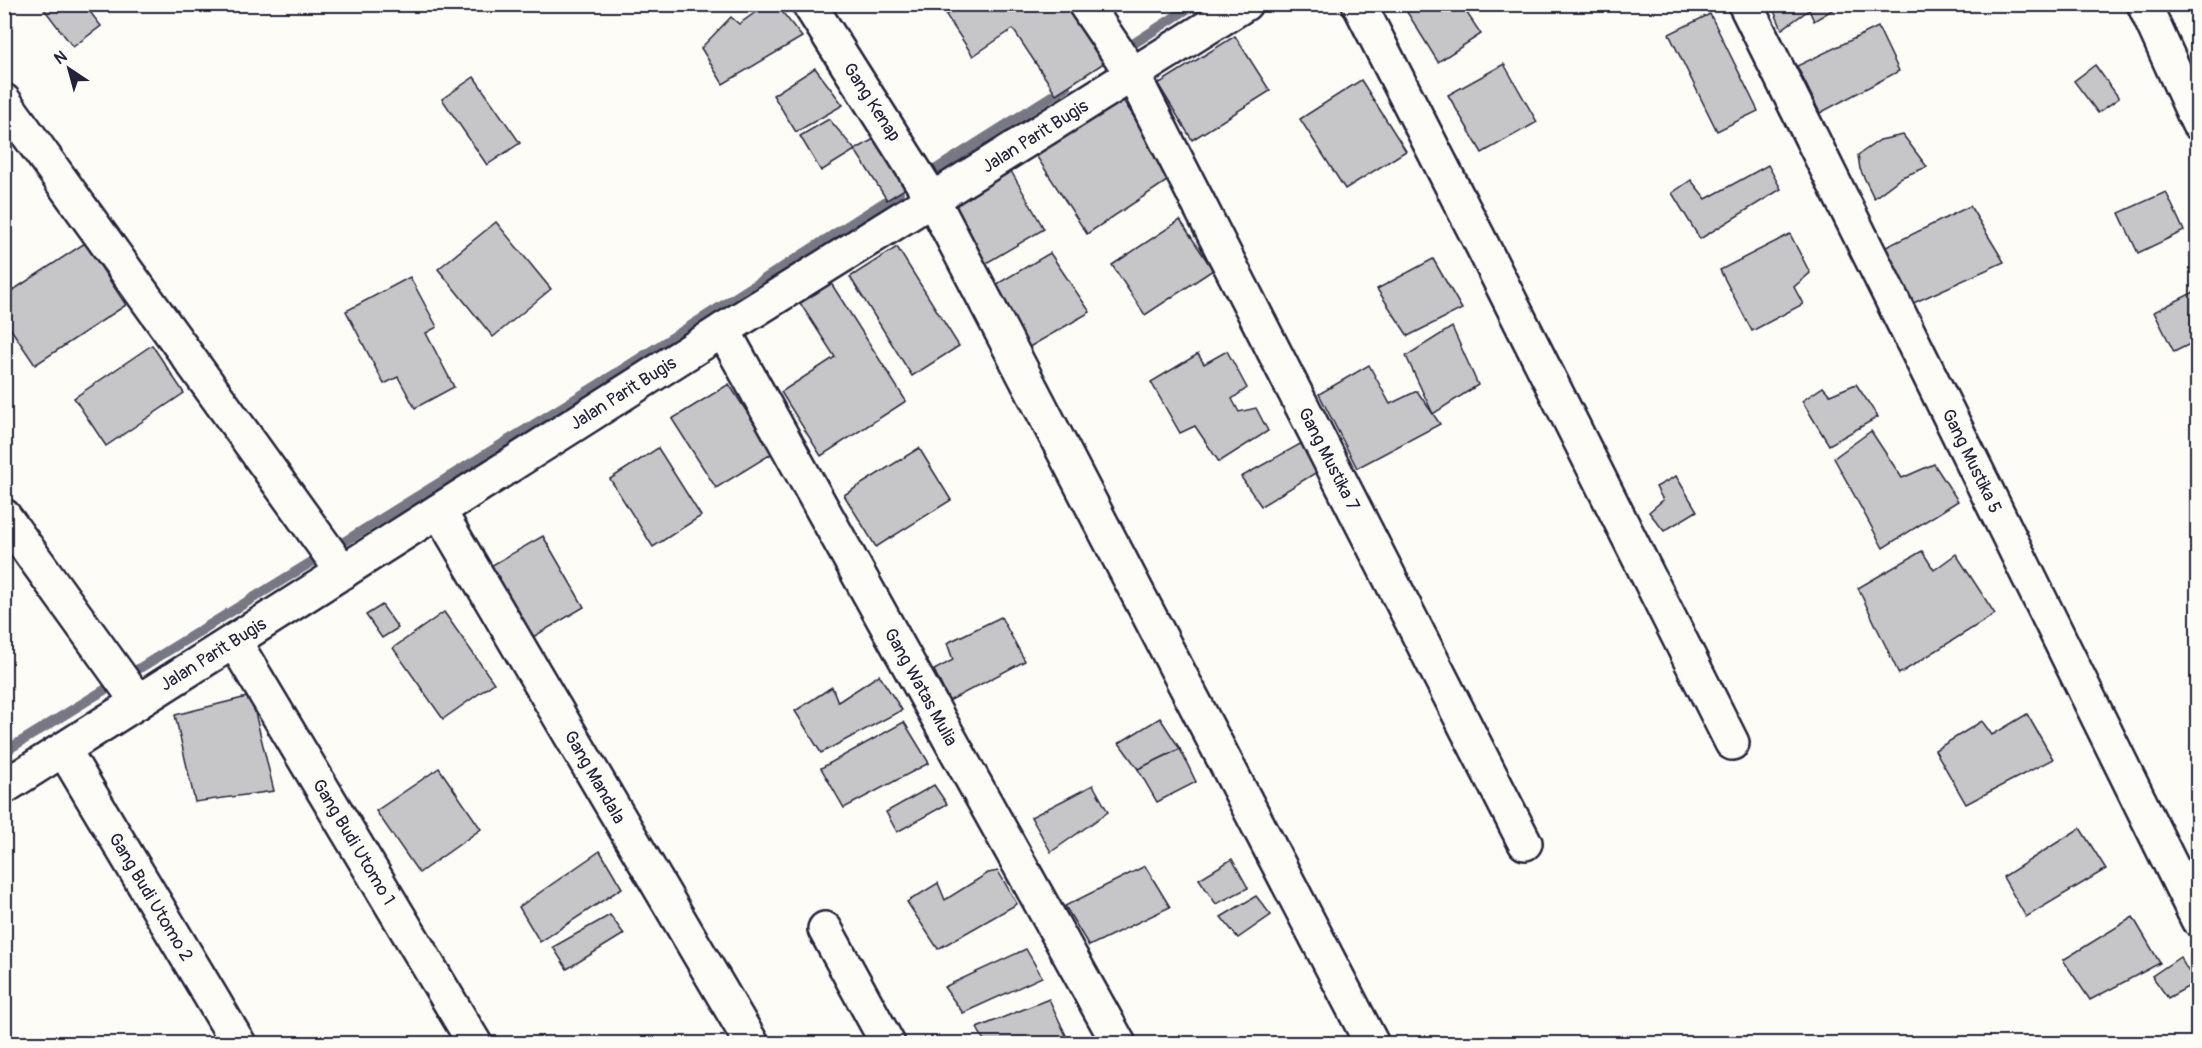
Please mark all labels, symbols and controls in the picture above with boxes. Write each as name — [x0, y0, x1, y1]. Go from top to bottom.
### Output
north arrow — [39, 39, 99, 99]
text: N — [51, 46, 71, 69]
street label: Gang Kenap — [838, 59, 906, 146]
street label: Jalan Parit Bugis — [978, 95, 1093, 178]
street label: Jalan Parit Bugis — [566, 352, 681, 435]
street label: Gang Mustika 7 — [1293, 404, 1365, 515]
street label: Gang Mustika 5 — [1936, 405, 2007, 517]
street label: Jalan Parit Bugis — [156, 613, 271, 696]
street label: Gang Watas Mulia — [879, 624, 963, 750]
street label: Gang Mandala — [559, 727, 630, 828]
street label: Gang Budi Utomo 1 — [307, 775, 400, 909]
street label: Gang Budi Utomo 2 — [103, 829, 198, 966]

